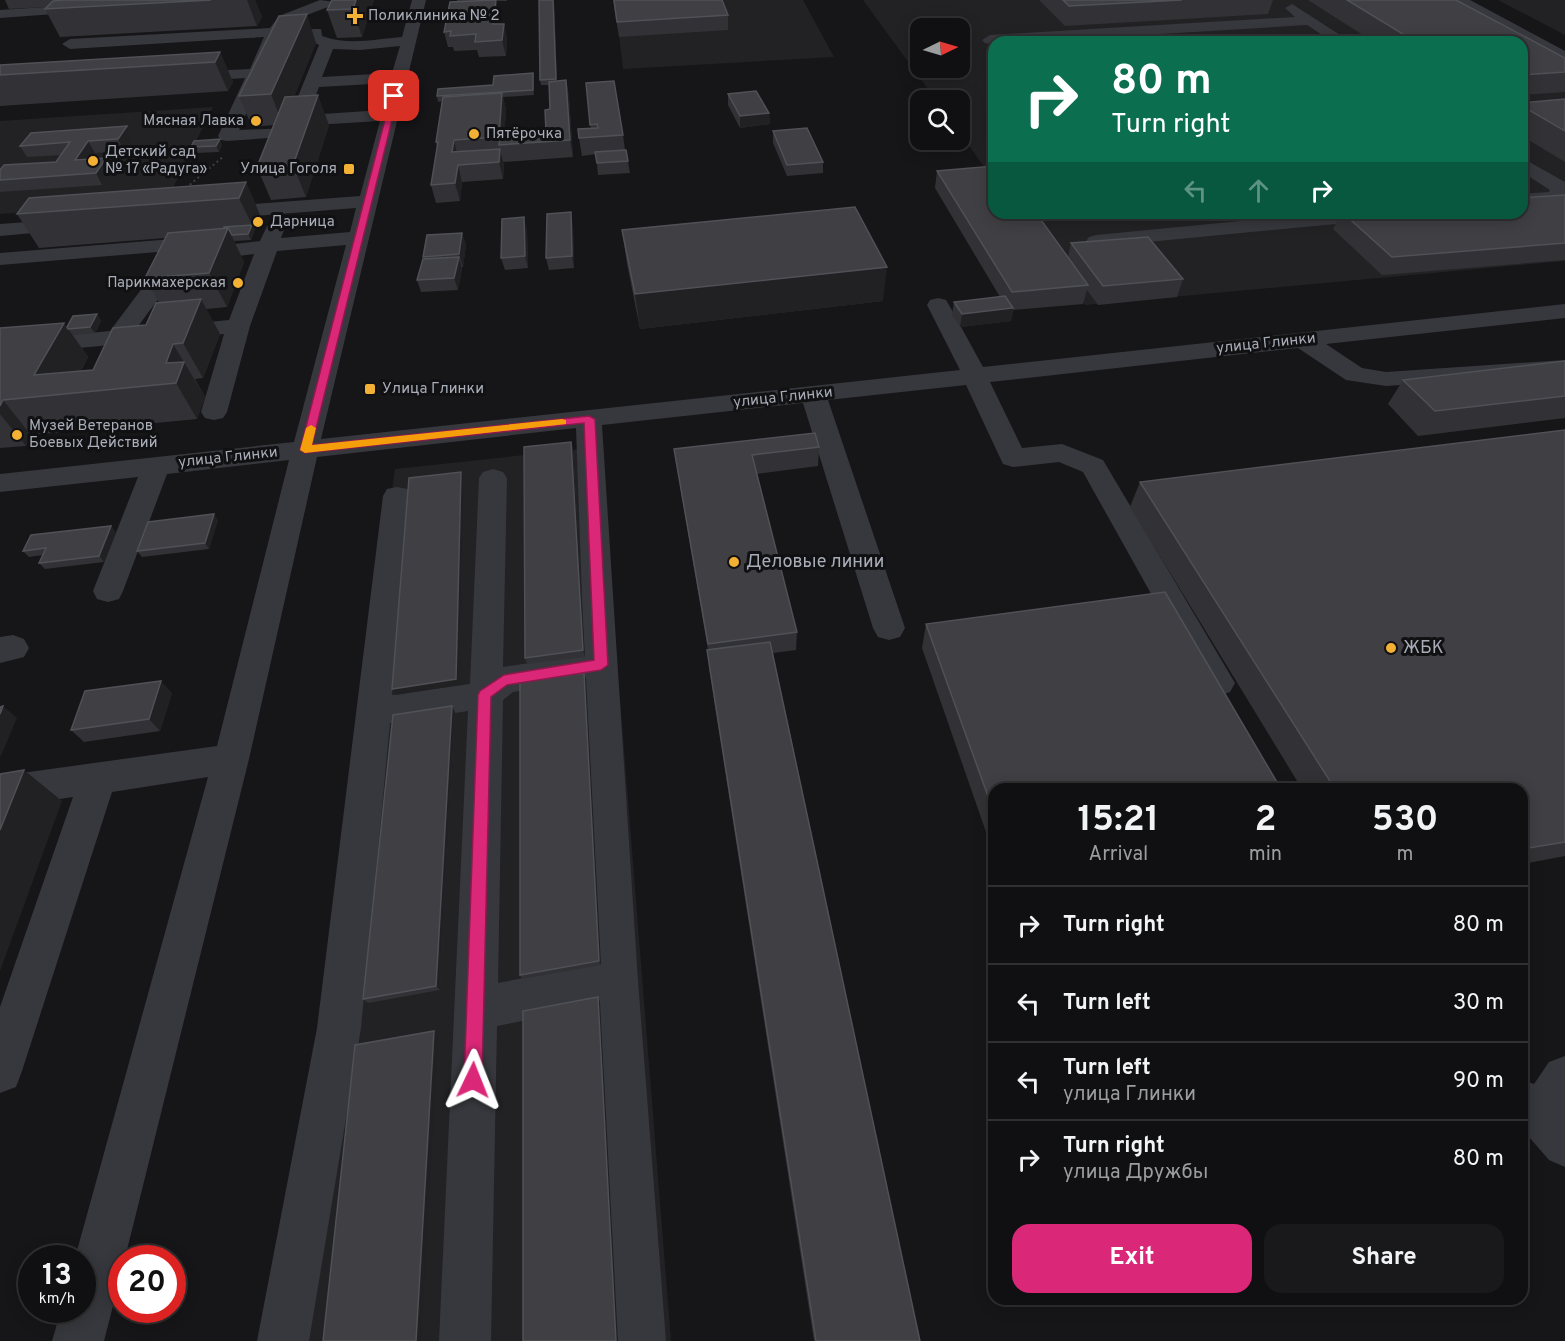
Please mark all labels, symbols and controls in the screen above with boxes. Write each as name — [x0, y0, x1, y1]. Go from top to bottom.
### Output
marker: Поликлиника № 2 — [346, 7, 364, 25]
place label: Поликлиника № 2 — [368, 7, 500, 26]
north arrow — [910, 18, 970, 78]
map controls — [910, 18, 970, 150]
text: 80 m — [1111, 56, 1212, 109]
icon: right — [1012, 60, 1090, 138]
pin — [368, 70, 419, 121]
icon: arrive — [377, 79, 410, 112]
button: search — [910, 90, 970, 150]
text: Turn right — [1111, 108, 1230, 142]
place label: Мясная Лавка — [143, 112, 244, 131]
marker: Мясная Лавка — [249, 114, 263, 128]
place label: Пятёрочка — [486, 125, 562, 144]
marker: Пятёрочка — [467, 127, 481, 141]
place label: Детский сад № 17 «Радуга» — [105, 143, 207, 179]
marker: Детский сад № 17 «Радуга» — [86, 154, 100, 168]
place label: Улица Гоголя — [240, 160, 337, 179]
marker: Улица Гоголя — [342, 162, 356, 176]
icon: left — [1179, 174, 1212, 207]
icon: ahead — [1242, 174, 1275, 207]
icon: right — [1305, 174, 1338, 207]
place label: Дарница — [270, 213, 335, 232]
marker: Дарница — [251, 215, 265, 229]
place label: Парикмахерская — [107, 274, 226, 293]
marker: Парикмахерская — [231, 276, 245, 290]
street label: улица Глинки — [1215, 329, 1317, 359]
place label: Улица Глинки — [382, 380, 484, 399]
marker: Улица Глинки — [363, 382, 377, 396]
street label: улица Глинки — [732, 383, 834, 413]
place label: Музей Ветеранов Боевых Действий — [29, 417, 158, 453]
marker: Музей Ветеранов Боевых Действий — [10, 428, 24, 442]
street label: улица Глинки — [177, 443, 279, 473]
place label: Деловые линии — [746, 551, 884, 574]
marker: Деловые линии — [727, 555, 741, 569]
place label: ЖБК — [1403, 637, 1444, 660]
marker: ЖБК — [1384, 641, 1398, 655]
text: 15:21 — [1078, 798, 1159, 844]
text: 2 — [1254, 798, 1276, 844]
text: 530 — [1372, 798, 1438, 844]
text: Arrival — [1089, 842, 1148, 868]
text: min — [1249, 842, 1282, 868]
text: m — [1397, 842, 1414, 868]
icon: right — [1012, 909, 1045, 942]
text: Turn right — [1063, 912, 1165, 939]
text: 80 m — [1453, 912, 1504, 939]
icon: left — [1012, 987, 1045, 1020]
text: Turn left — [1063, 990, 1151, 1017]
text: 30 m — [1453, 990, 1504, 1017]
position arrow — [441, 1048, 505, 1112]
text: Turn left — [1063, 1055, 1151, 1082]
icon: left — [1012, 1065, 1045, 1098]
text: 90 m — [1453, 1068, 1504, 1095]
text: улица Глинки — [1063, 1082, 1196, 1108]
text: Turn right — [1063, 1133, 1165, 1160]
icon: right — [1012, 1143, 1045, 1176]
text: 80 m — [1453, 1146, 1504, 1173]
text: улица Дружбы — [1063, 1160, 1208, 1186]
button: Exit — [1012, 1224, 1252, 1293]
button: Share — [1264, 1224, 1504, 1293]
speed limit sign: 20 — [108, 1245, 186, 1323]
text: 13 — [42, 1258, 72, 1295]
text: km/h — [39, 1290, 75, 1309]

